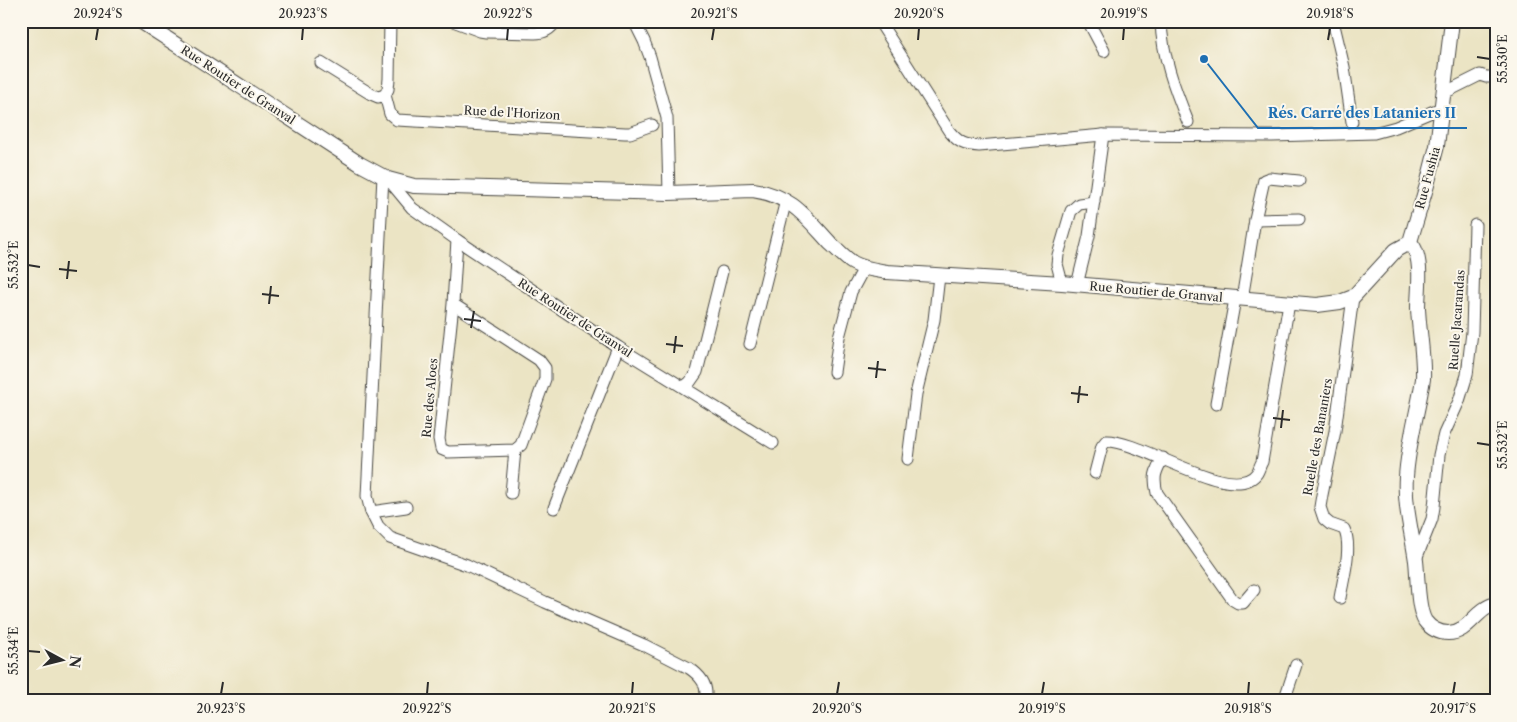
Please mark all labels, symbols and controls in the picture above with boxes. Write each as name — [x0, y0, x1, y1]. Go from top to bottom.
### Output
text: 20.924°S — [73, 6, 123, 21]
text: 20.923°S — [279, 6, 327, 21]
text: 20.922°S — [483, 6, 533, 21]
text: 20.921°S — [690, 6, 738, 21]
text: 20.920°S — [894, 6, 944, 21]
text: 20.919°S — [1100, 6, 1148, 21]
text: 20.918°S — [1306, 6, 1354, 21]
text: 55.530°E — [1495, 34, 1510, 84]
street label: Rue Routier de Granval — [178, 42, 299, 127]
callout: Rés. Carré des Lataniers II — [1258, 99, 1467, 128]
street label: Rue de l'Horizon — [463, 102, 561, 123]
text: Rés. Carré des Lataniers II — [1268, 104, 1456, 122]
street label: Rue Fushia — [1412, 144, 1443, 211]
text: 55.532°E — [6, 241, 21, 289]
street label: Ruelle Jacarandas — [1446, 269, 1467, 371]
street label: Rue Routier de Granval — [515, 275, 636, 360]
street label: Rue Routier de Granval — [1089, 278, 1224, 305]
street label: Rue des Aloes — [419, 358, 440, 438]
street label: Ruelle des Bananiers — [1300, 377, 1335, 497]
text: 55.532°E — [1495, 421, 1510, 469]
text: 55.534°E — [6, 627, 21, 675]
north arrow — [38, 634, 88, 684]
text: N — [65, 654, 85, 669]
text: 20.923°S — [197, 701, 245, 716]
text: 20.922°S — [402, 701, 452, 716]
text: 20.921°S — [608, 701, 656, 716]
text: 20.920°S — [812, 701, 862, 716]
text: 20.919°S — [1018, 701, 1066, 716]
text: 20.918°S — [1224, 701, 1272, 716]
text: 20.917°S — [1430, 701, 1476, 716]

